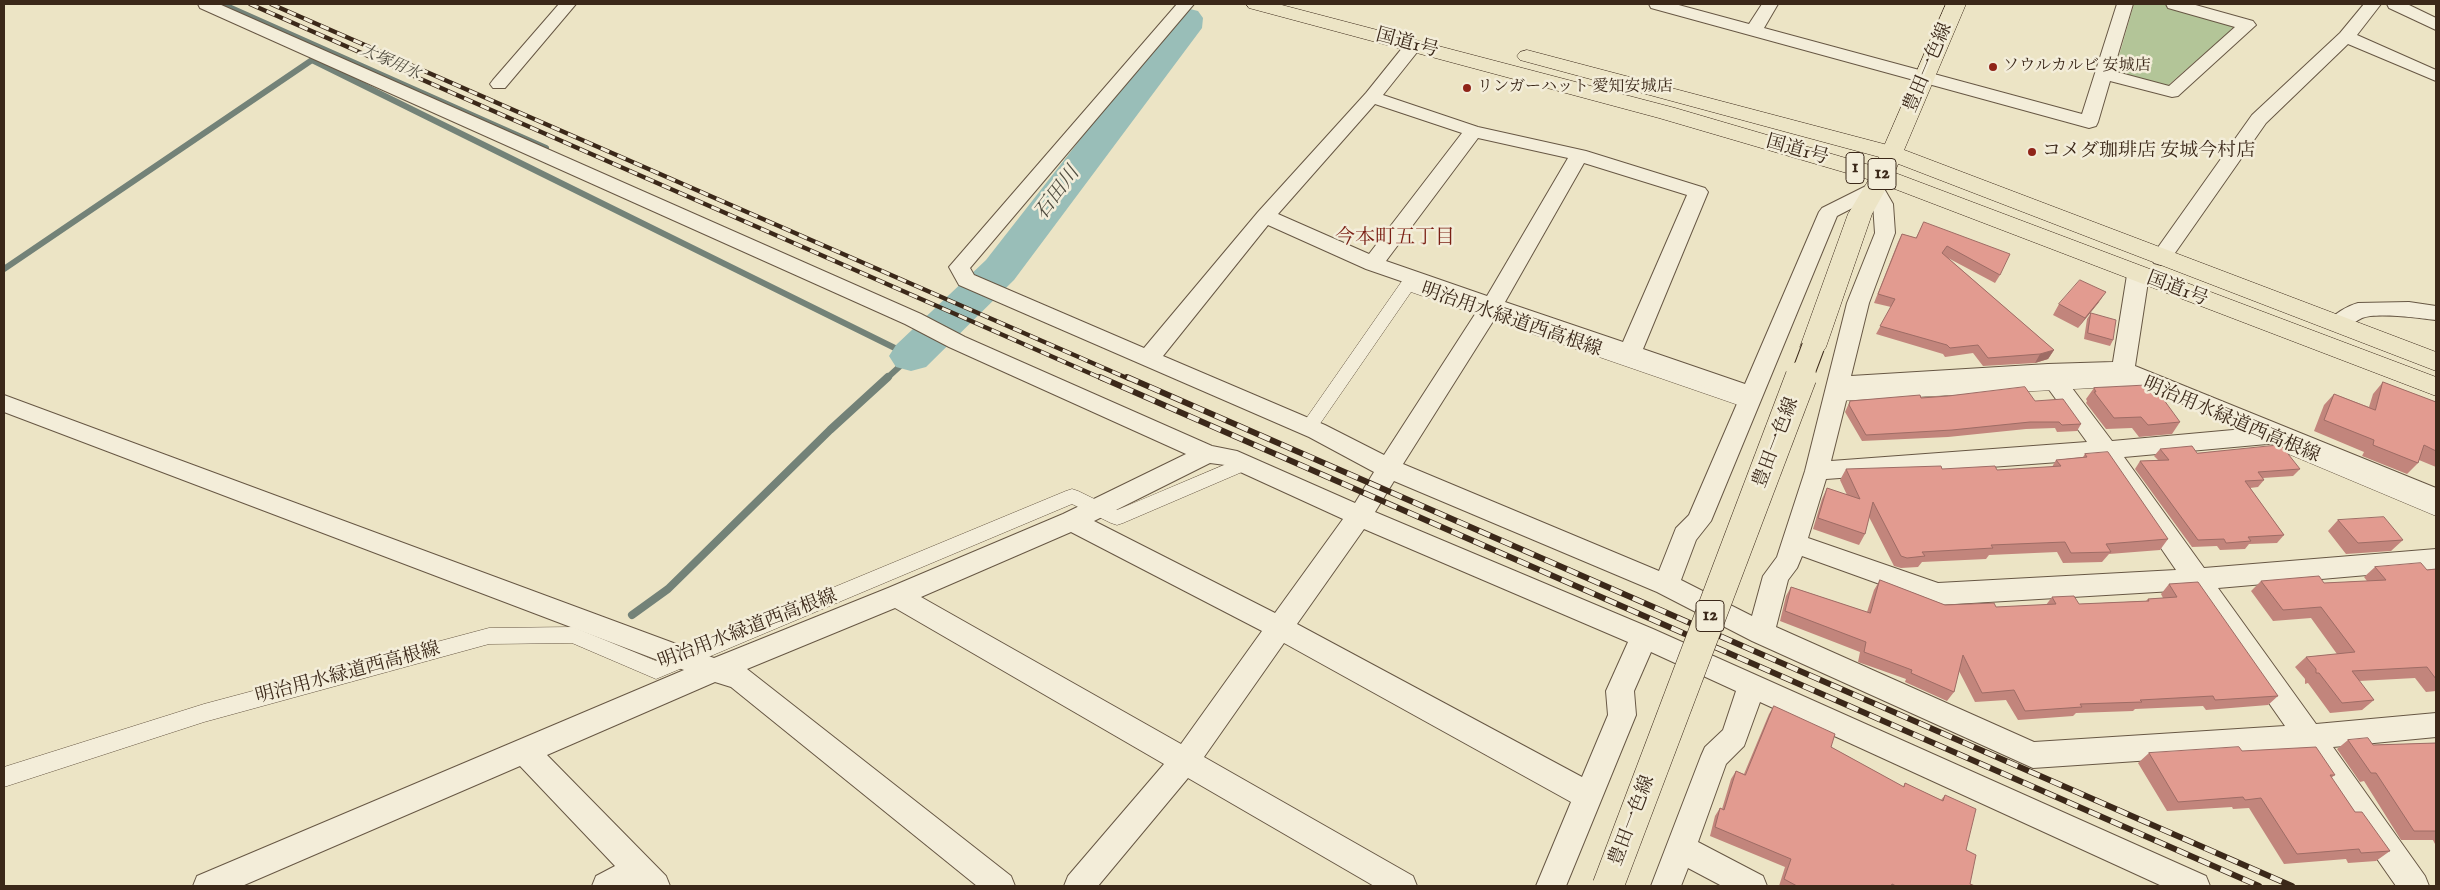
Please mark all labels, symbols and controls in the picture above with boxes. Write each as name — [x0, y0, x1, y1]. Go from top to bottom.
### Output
street label: 豊田一色線 — [1900, 20, 1958, 116]
street label: 国道1号 — [1373, 25, 1441, 63]
water label: 大塚用水 — [357, 41, 423, 85]
place label: ソウルカルビ 安城店 — [2003, 57, 2150, 77]
marker: ソウルカルビ 安城店 — [1987, 61, 1999, 73]
place label: リンガーハット 愛知安城店 — [1477, 78, 1672, 98]
marker: リンガーハット 愛知安城店 — [1461, 82, 1473, 94]
street label: 国道1号 — [1763, 131, 1831, 171]
place label: コメダ珈琲店 安城今村店 — [2042, 141, 2255, 163]
marker: コメダ珈琲店 安城今村店 — [2026, 146, 2038, 158]
road number: 1 — [1846, 152, 1864, 184]
road number: 12 — [1868, 158, 1896, 190]
water label: 石田川 — [1030, 163, 1086, 225]
district label: 今本町五丁目 — [1335, 227, 1455, 251]
street label: 国道1号 — [2143, 268, 2211, 312]
street label: 明治用水緑道西高根線 — [1417, 279, 1605, 363]
street label: 明治用水緑道西高根線 — [2139, 373, 2323, 469]
street label: 豊田一色線 — [1749, 395, 1805, 491]
street label: 明治用水緑道西高根線 — [655, 585, 841, 675]
road number: 12 — [1696, 600, 1724, 632]
street label: 明治用水緑道西高根線 — [253, 638, 443, 710]
street label: 豊田一色線 — [1605, 773, 1661, 869]

